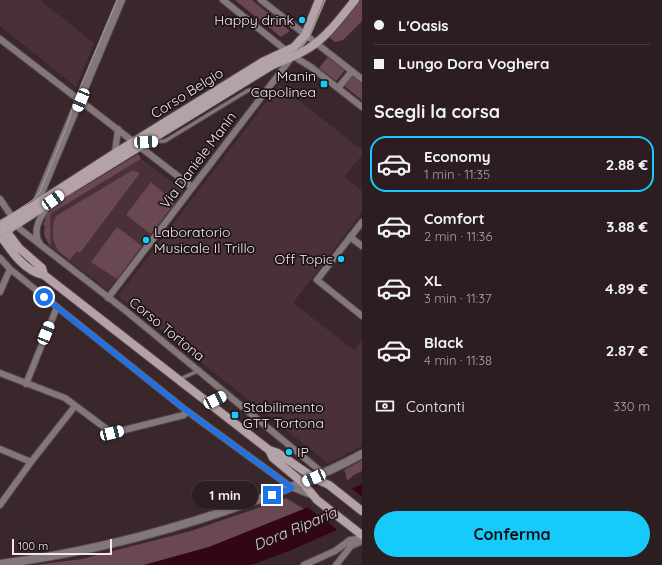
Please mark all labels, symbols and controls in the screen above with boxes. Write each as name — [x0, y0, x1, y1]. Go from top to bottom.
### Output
place label: Happy drink — [214, 11, 294, 29]
marker: Happy drink — [297, 15, 307, 25]
text: L'Oasis — [398, 16, 448, 35]
text: Lungo Dora Voghera — [398, 54, 549, 73]
street label: Corso Belgio — [147, 64, 227, 122]
place label: Manin Capolinea — [251, 67, 316, 101]
marker: Manin Capolinea — [319, 79, 329, 89]
car — [71, 87, 91, 113]
text: Scegli la corsa — [374, 100, 500, 123]
street label: Via Daniele Manin — [156, 108, 240, 212]
car — [134, 135, 158, 149]
icon: car — [376, 146, 412, 182]
text: Economy — [424, 147, 491, 166]
text: 2.88 € — [606, 155, 648, 174]
text: 1 min · 11:35 — [424, 166, 490, 182]
car — [40, 188, 66, 212]
icon: car — [376, 208, 412, 244]
text: Comfort — [424, 209, 485, 228]
text: 3.88 € — [606, 217, 648, 236]
place label: Laboratorio Musicale Il Trillo — [154, 223, 255, 257]
text: 2 min · 11:36 — [424, 228, 492, 244]
marker: Laboratorio Musicale Il Trillo — [141, 235, 151, 245]
place label: Off Topic — [274, 250, 333, 268]
marker: Off Topic — [336, 254, 346, 264]
icon: car — [376, 270, 412, 306]
text: XL — [424, 271, 442, 290]
text: 4.89 € — [605, 279, 648, 298]
route start — [35, 288, 53, 306]
text: 3 min · 11:37 — [424, 290, 492, 306]
street label: Corso Tortona — [126, 293, 208, 365]
car — [36, 320, 56, 346]
icon: car — [376, 332, 412, 368]
text: Black — [424, 333, 464, 352]
text: 2.87 € — [606, 341, 648, 360]
text: 4 min · 11:38 — [424, 352, 492, 368]
car — [202, 389, 228, 411]
icon: cash — [374, 395, 396, 417]
text: Contanti — [406, 397, 465, 416]
place label: Stabilimento GTT Tortona — [243, 398, 324, 432]
text: 330 m — [613, 398, 650, 414]
marker: Stabilimento GTT Tortona — [230, 410, 240, 420]
car — [99, 424, 125, 442]
place label: IP — [297, 443, 309, 461]
marker: IP — [284, 447, 294, 457]
car — [301, 468, 327, 488]
callout: 1 min — [192, 481, 258, 509]
route end — [263, 486, 281, 504]
text: 1 min — [209, 487, 241, 503]
water label: Dora Riparia — [250, 502, 340, 555]
button: Conferma — [374, 511, 650, 557]
scale bar — [12, 537, 112, 556]
text: 100 m — [18, 539, 48, 553]

